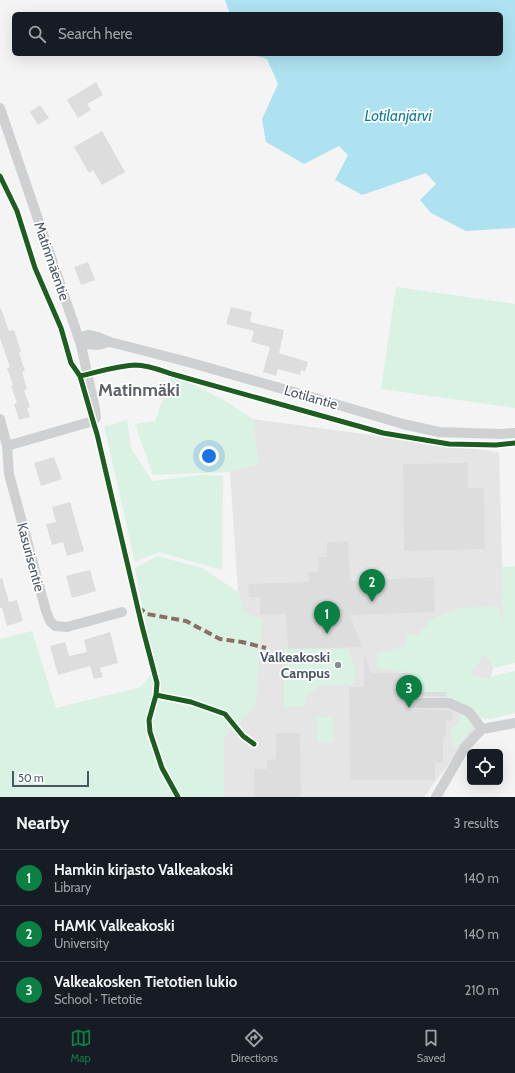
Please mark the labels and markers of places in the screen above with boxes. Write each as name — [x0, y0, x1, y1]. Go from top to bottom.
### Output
pin: 2 — [359, 569, 385, 602]
pin: 1 — [314, 601, 340, 634]
place label: Valkeakoski Campus — [260, 648, 330, 682]
marker: Valkeakoski Campus — [333, 660, 343, 670]
pin: 3 — [396, 675, 422, 708]

